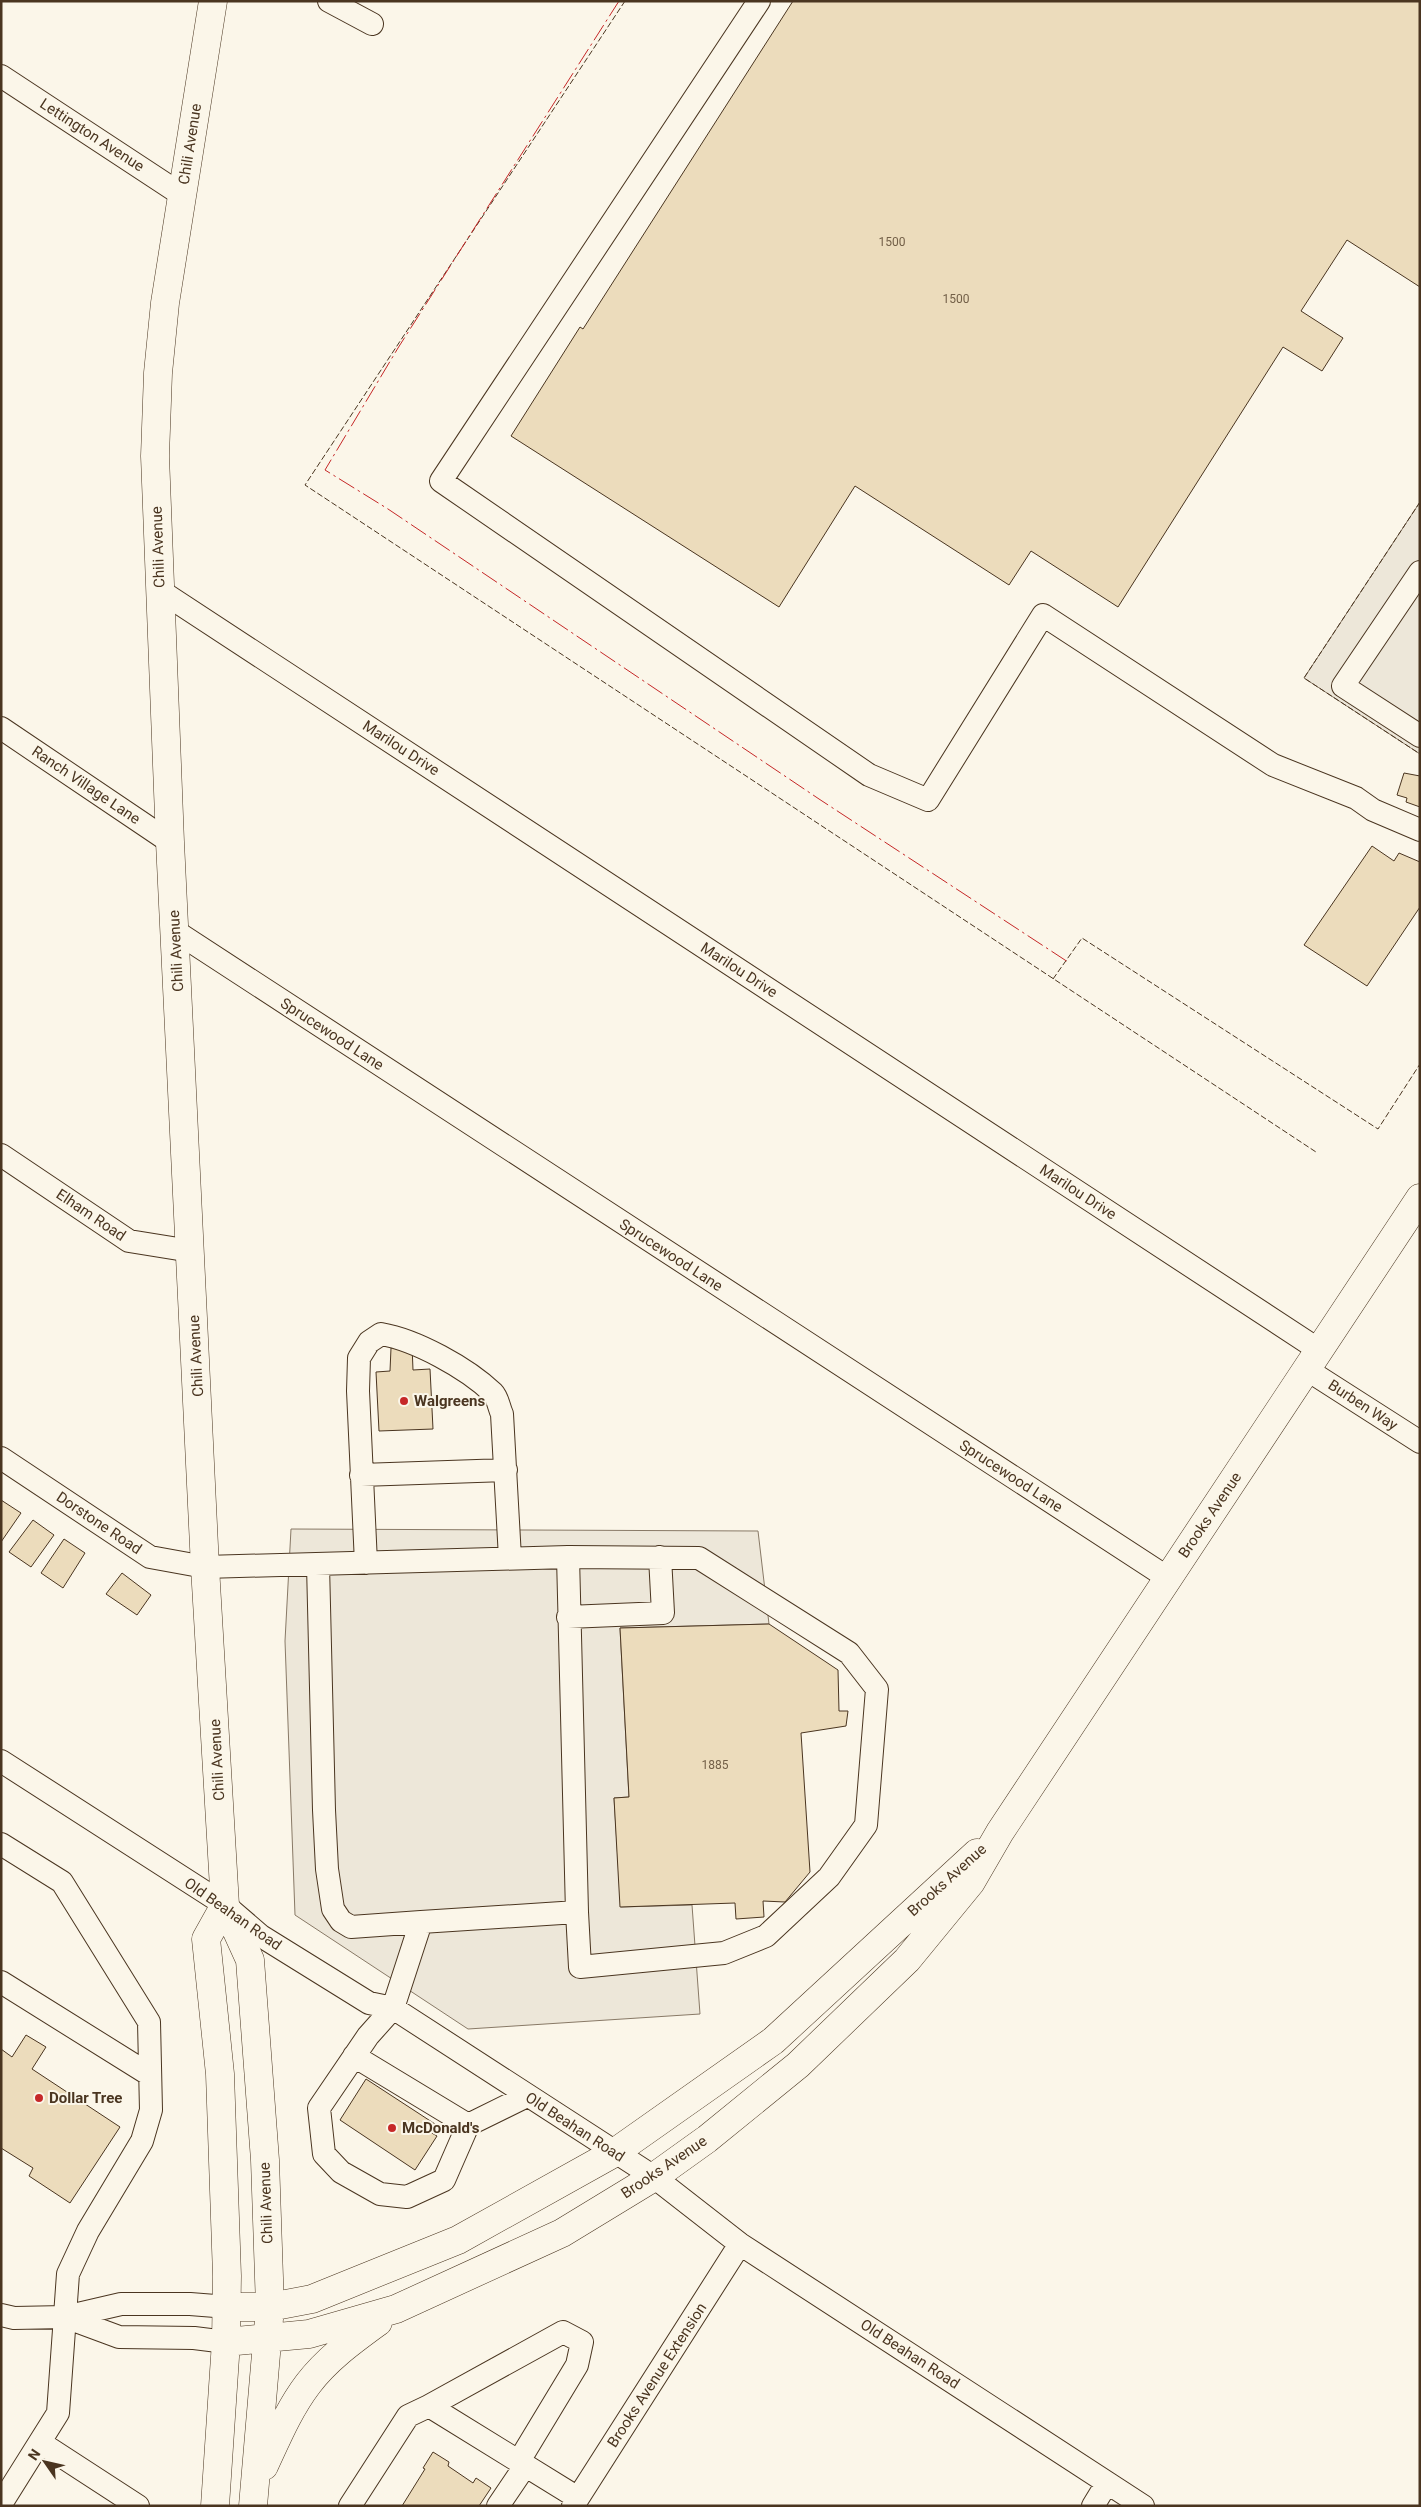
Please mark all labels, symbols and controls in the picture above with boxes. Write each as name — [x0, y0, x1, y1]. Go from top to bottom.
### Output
street label: Lettington Avenue — [37, 95, 147, 175]
street label: Chili Avenue — [175, 102, 205, 186]
house number: 1500 — [879, 235, 906, 249]
house number: 1500 — [943, 292, 970, 306]
street label: Chili Avenue — [148, 506, 168, 588]
street label: Marilou Drive — [359, 717, 443, 779]
street label: Ranch Village Lane — [28, 742, 144, 828]
street label: Chili Avenue — [165, 910, 187, 992]
street label: Marilou Drive — [697, 939, 781, 1001]
street label: Sprucewood Lane — [277, 994, 387, 1074]
street label: Marilou Drive — [1036, 1161, 1120, 1223]
street label: Elham Road — [53, 1185, 129, 1245]
street label: Sprucewood Lane — [616, 1215, 726, 1295]
street label: Chili Avenue — [185, 1315, 207, 1397]
street label: Burben Way — [1325, 1376, 1401, 1434]
place label: Walgreens — [414, 1392, 485, 1410]
marker: Walgreens — [398, 1395, 410, 1407]
street label: Sprucewood Lane — [956, 1436, 1066, 1516]
street label: Brooks Avenue — [1175, 1469, 1245, 1561]
street label: Dorstone Road — [53, 1488, 145, 1558]
street label: Chili Avenue — [206, 1719, 228, 1801]
house number: 1885 — [702, 1758, 729, 1772]
street label: Brooks Avenue — [904, 1840, 990, 1920]
street label: Old Beahan Road — [181, 1874, 285, 1954]
street label: Old Beahan Road — [522, 2088, 628, 2166]
place label: Dollar Tree — [49, 2089, 122, 2107]
marker: Dollar Tree — [33, 2092, 45, 2104]
place label: McDonald's — [402, 2119, 480, 2137]
marker: McDonald's — [386, 2122, 398, 2134]
street label: Brooks Avenue — [618, 2132, 710, 2202]
street label: Chili Avenue — [256, 2162, 276, 2244]
street label: Brooks Avenue Extension — [604, 2299, 710, 2451]
street label: Old Beahan Road — [857, 2315, 963, 2393]
north arrow — [20, 2437, 70, 2487]
text: N — [25, 2446, 44, 2463]

